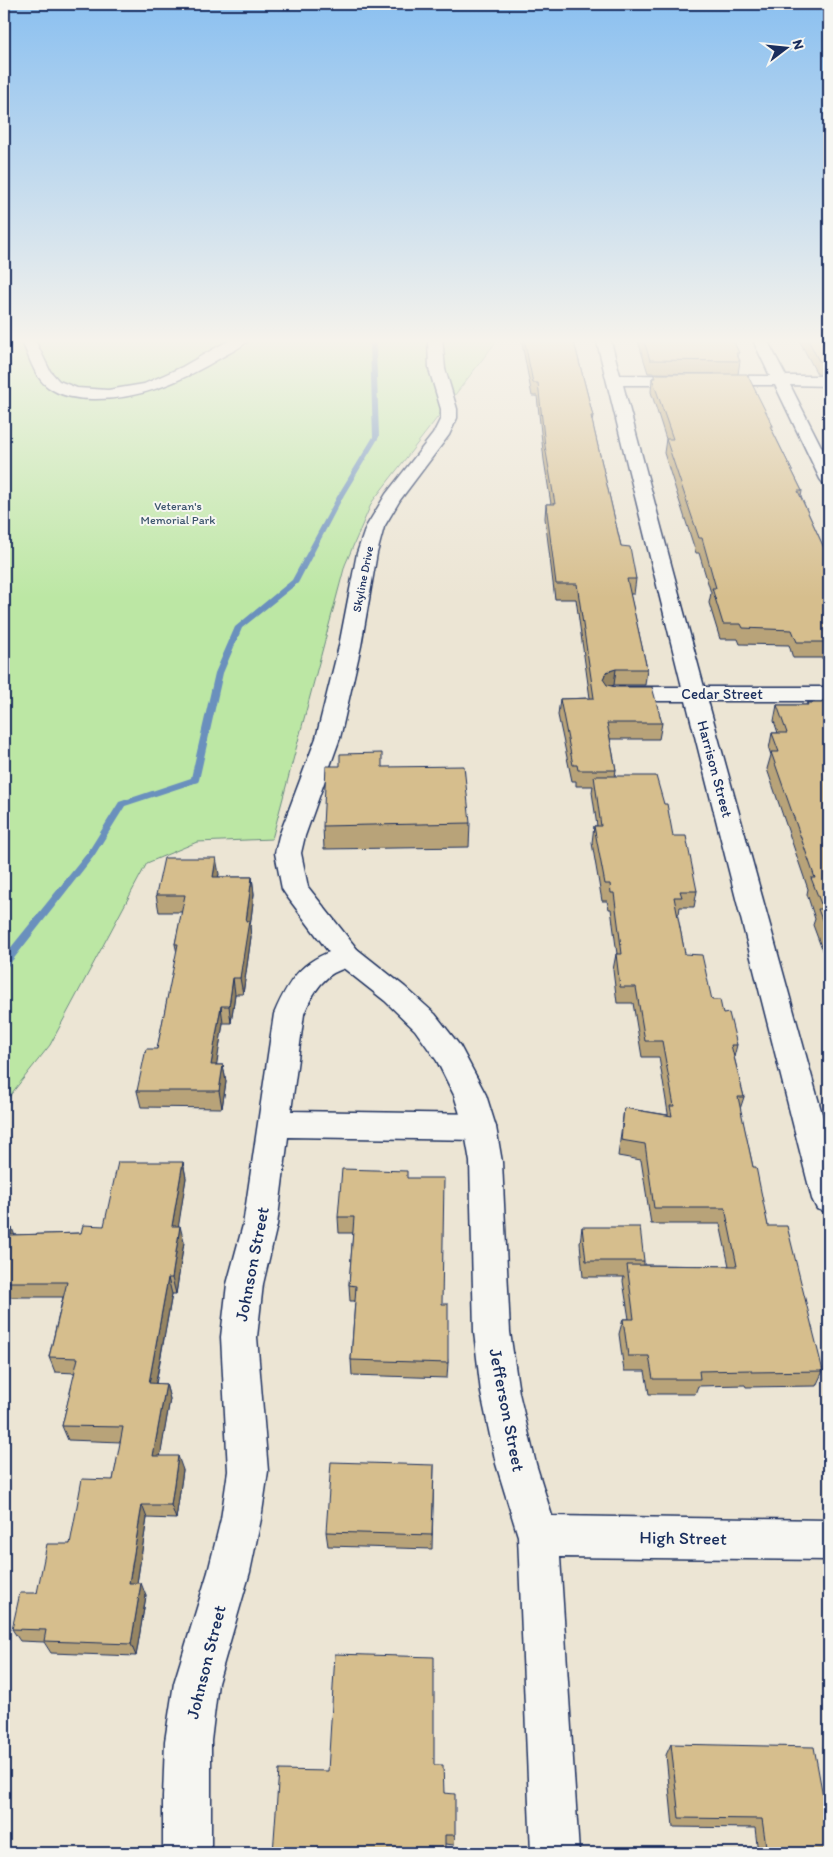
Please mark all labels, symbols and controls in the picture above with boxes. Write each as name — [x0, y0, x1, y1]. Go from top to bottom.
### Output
north arrow — [760, 22, 810, 72]
text: N — [789, 38, 807, 51]
park label: Veteran's Memorial Park — [141, 499, 215, 527]
street label: Skyline Drive — [350, 545, 376, 613]
street label: Cedar Street — [681, 685, 763, 703]
street label: Harrison Street — [693, 718, 737, 820]
street label: Johnson Street — [230, 1205, 274, 1323]
street label: Jefferson Street — [484, 1346, 530, 1474]
street label: High Street — [639, 1526, 727, 1550]
street label: Johnson Street — [181, 1603, 231, 1721]

